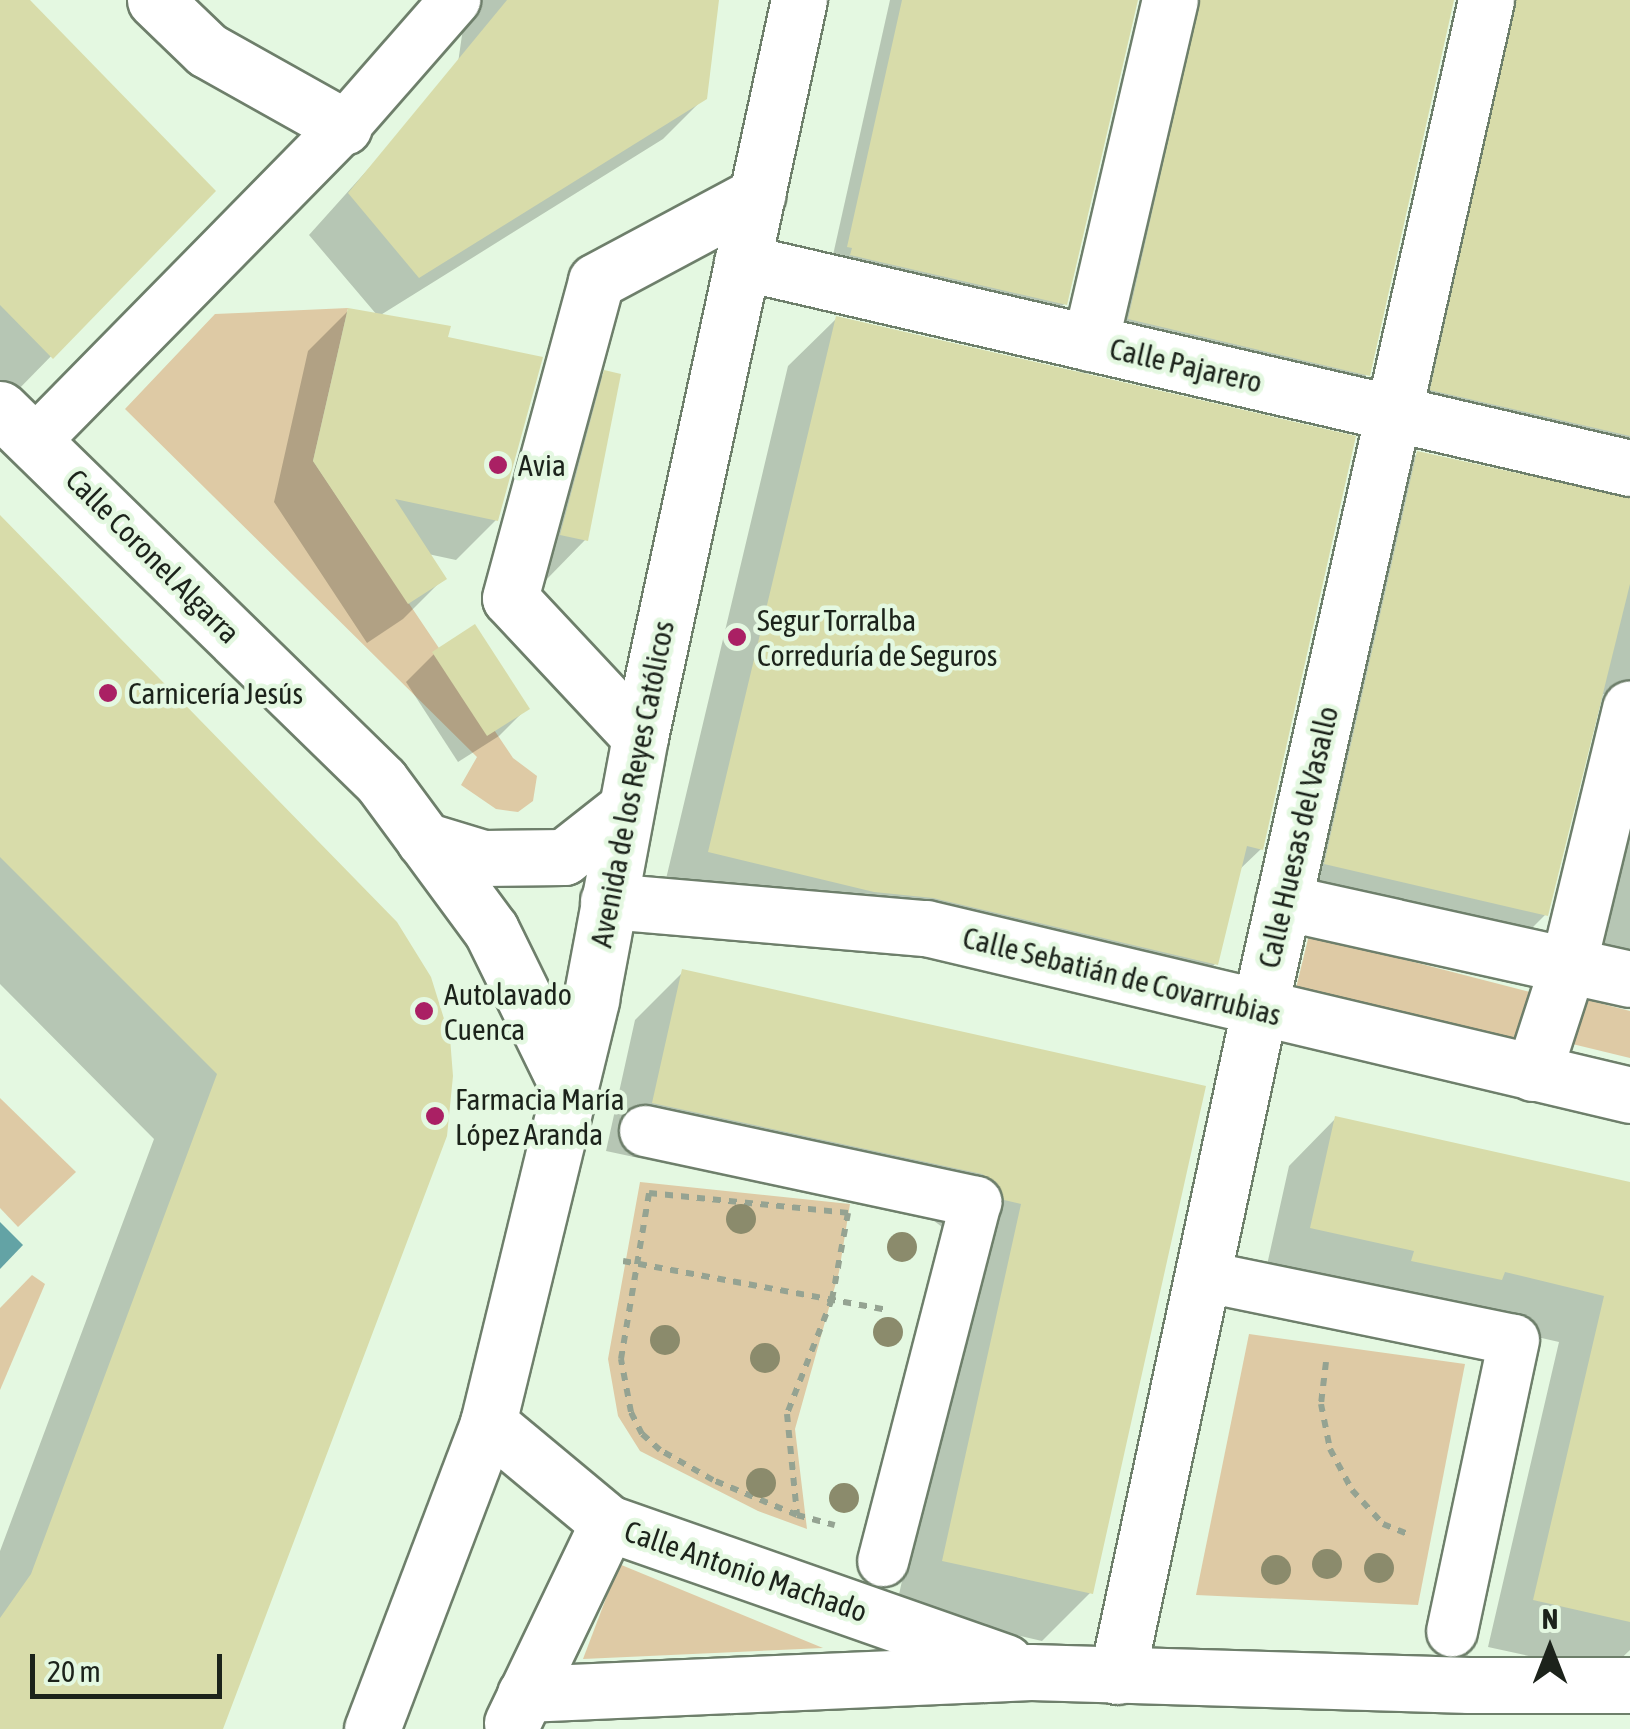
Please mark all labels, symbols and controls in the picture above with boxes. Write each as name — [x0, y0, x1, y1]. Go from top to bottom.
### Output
street label: Calle Pajarero — [1106, 330, 1266, 400]
place label: Avia — [518, 447, 566, 483]
marker: Avia — [487, 454, 509, 476]
street label: Calle Coronel Algarra — [59, 462, 247, 650]
place label: Segur Torralba Correduría de Seguros — [757, 602, 997, 672]
street label: Avenida de los Reyes Católicos — [583, 618, 681, 950]
marker: Segur Torralba Correduría de Seguros — [726, 626, 748, 648]
place label: Carnicería Jesús — [128, 675, 303, 711]
marker: Carnicería Jesús — [97, 682, 119, 704]
street label: Calle Huesas del Vasallo — [1250, 703, 1346, 971]
street label: Calle Sebatián de Covarrubias — [959, 919, 1285, 1033]
place label: Autolavado Cuenca — [444, 976, 572, 1046]
marker: Autolavado Cuenca — [413, 1000, 435, 1022]
place label: Farmacia María López Aranda — [455, 1081, 625, 1152]
marker: Farmacia María López Aranda — [424, 1105, 446, 1127]
street label: Calle Antonio Machado — [620, 1513, 872, 1629]
north arrow — [1500, 1599, 1600, 1699]
text: N — [1542, 1603, 1558, 1635]
scale bar — [35, 1634, 228, 1696]
text: 20 m — [47, 1654, 101, 1688]

